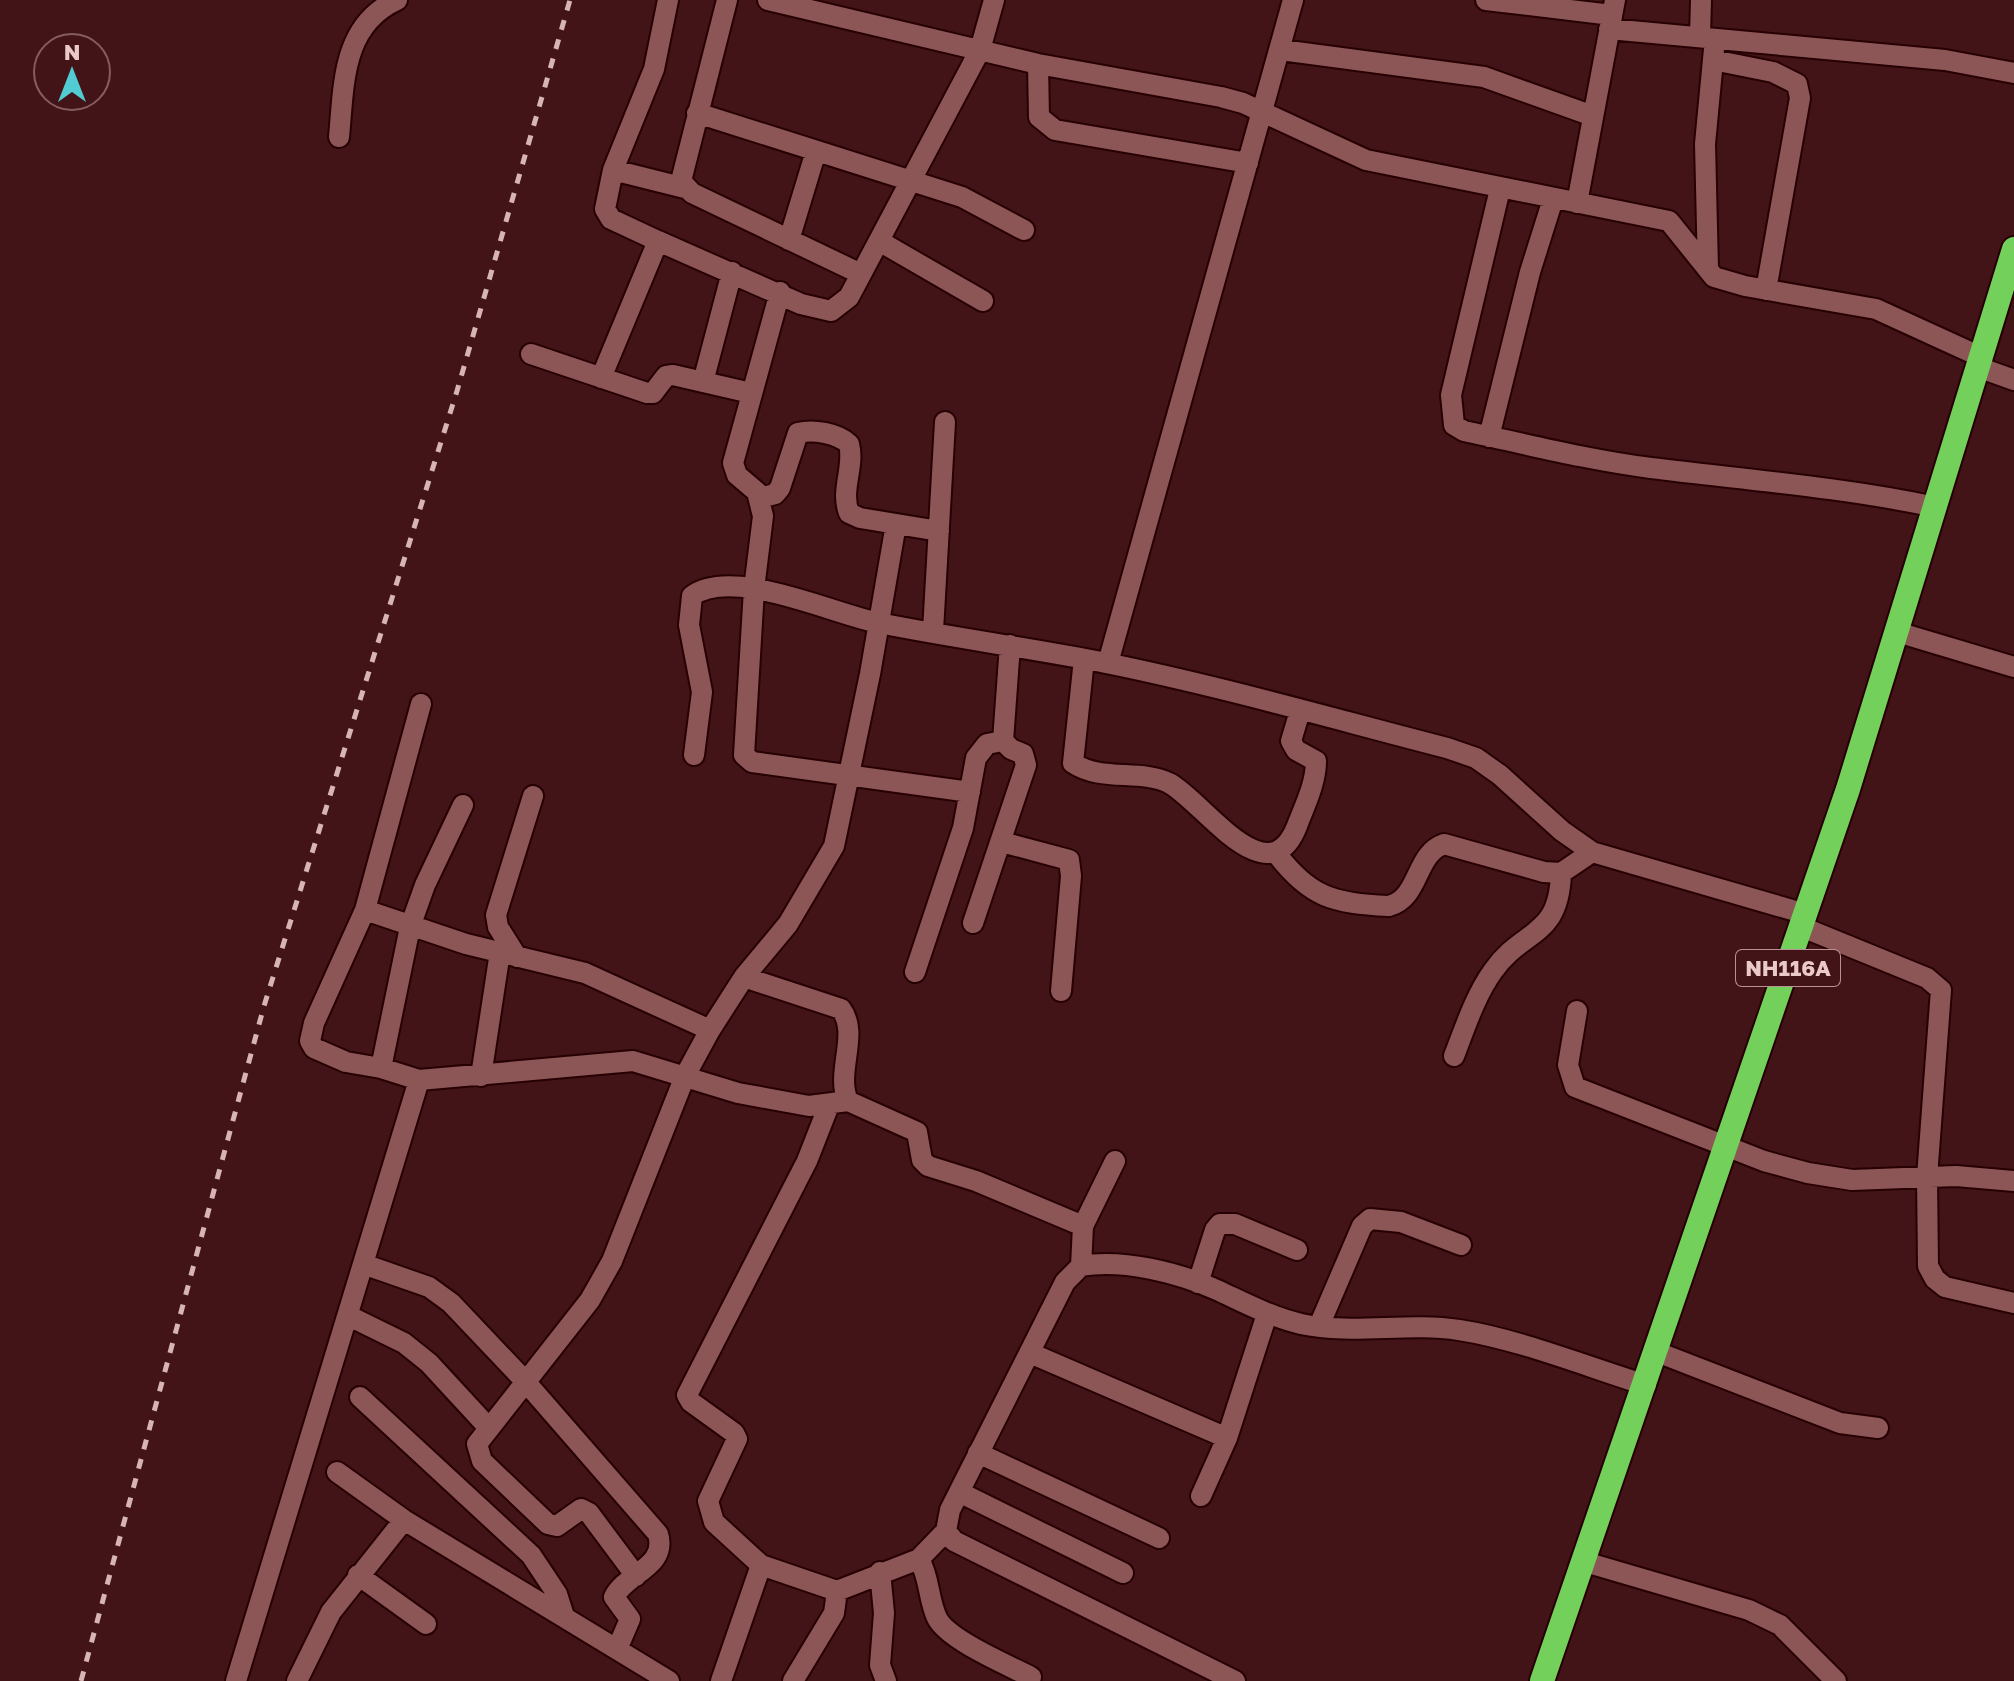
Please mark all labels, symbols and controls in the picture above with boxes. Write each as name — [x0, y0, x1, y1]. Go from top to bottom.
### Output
north arrow — [32, 32, 112, 112]
text: N — [64, 38, 80, 65]
road number: NH116A — [1736, 950, 1840, 986]

